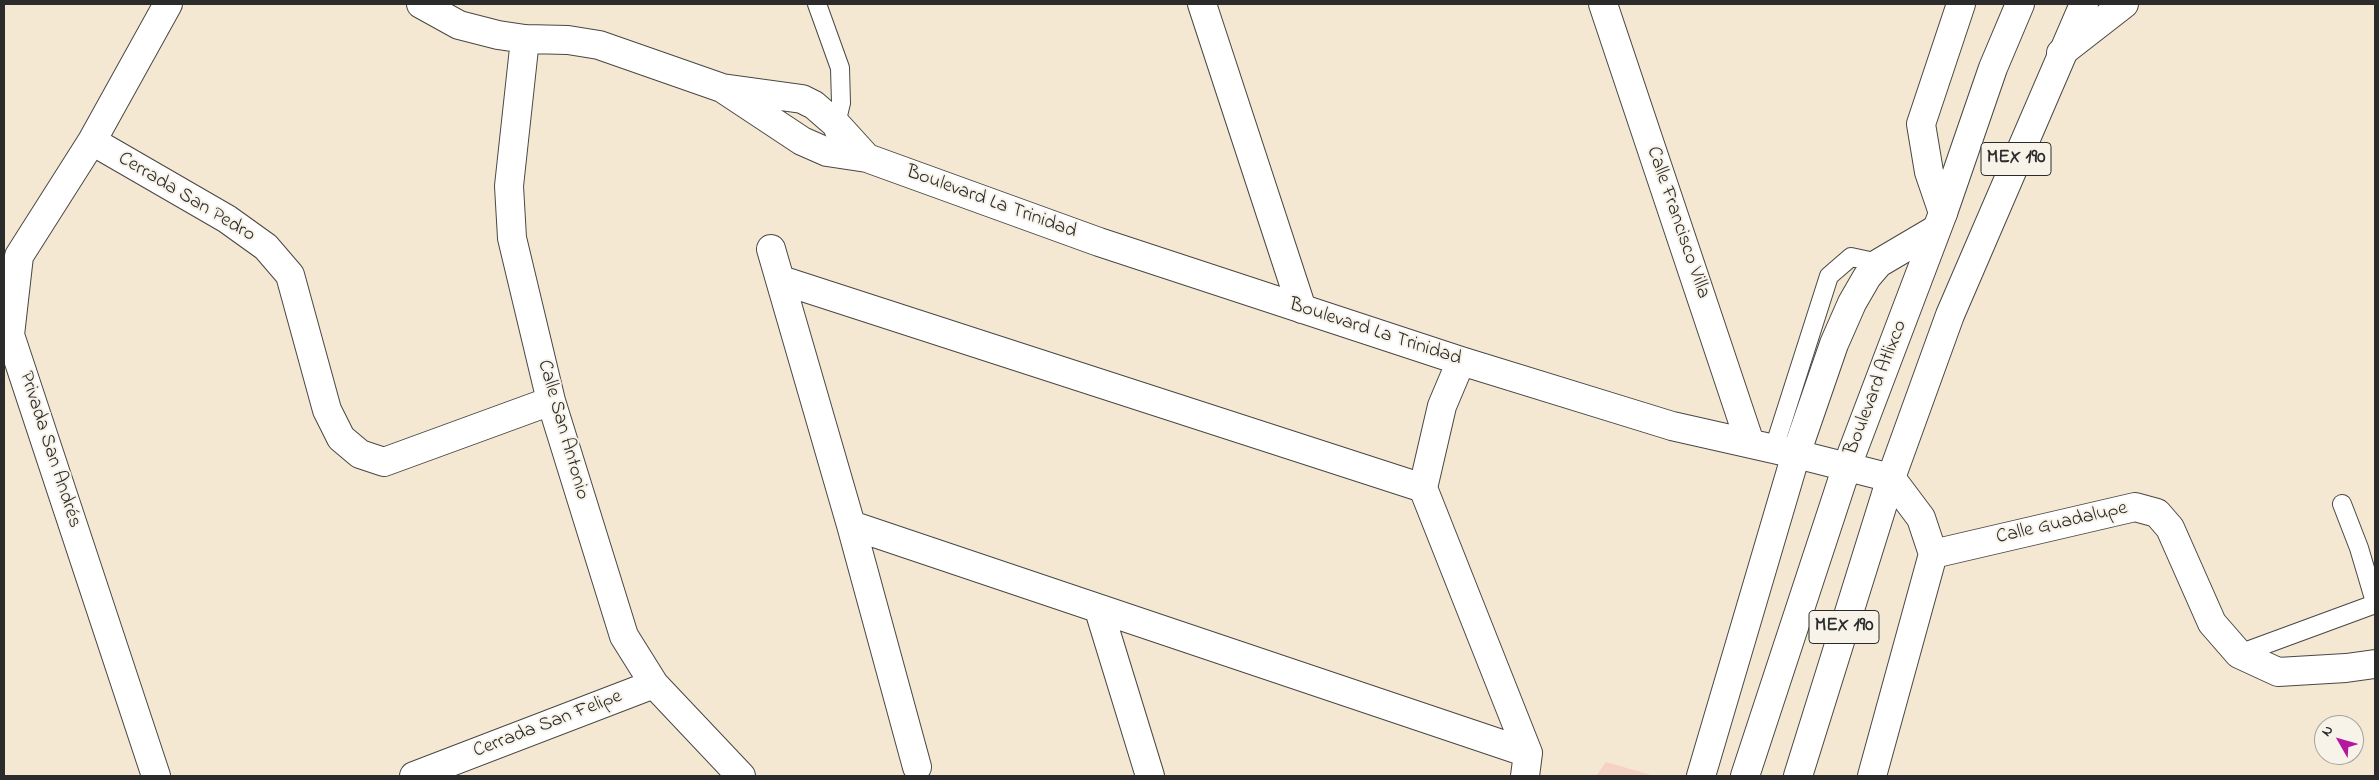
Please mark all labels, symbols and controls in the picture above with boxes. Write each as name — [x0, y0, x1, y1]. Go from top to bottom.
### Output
road number: MEX 190 — [1981, 142, 2051, 176]
street label: Calle Francisco Villa — [1640, 144, 1714, 302]
street label: Cerrada San Pedro — [113, 148, 259, 248]
street label: Boulevard La Trinidad — [902, 161, 1080, 245]
street label: Boulevard La Trinidad — [1286, 294, 1464, 372]
street label: Boulevard Atlixco — [1840, 317, 1914, 459]
street label: Calle San Antonio — [531, 357, 593, 503]
street label: Privada San Andrés — [12, 369, 86, 531]
street label: Calle Guadalupe — [1994, 497, 2130, 551]
road number: MEX 190 — [1809, 610, 1879, 644]
street label: Cerrada San Felipe — [470, 686, 626, 764]
north arrow — [2314, 715, 2364, 765]
text: N — [2316, 721, 2339, 741]

